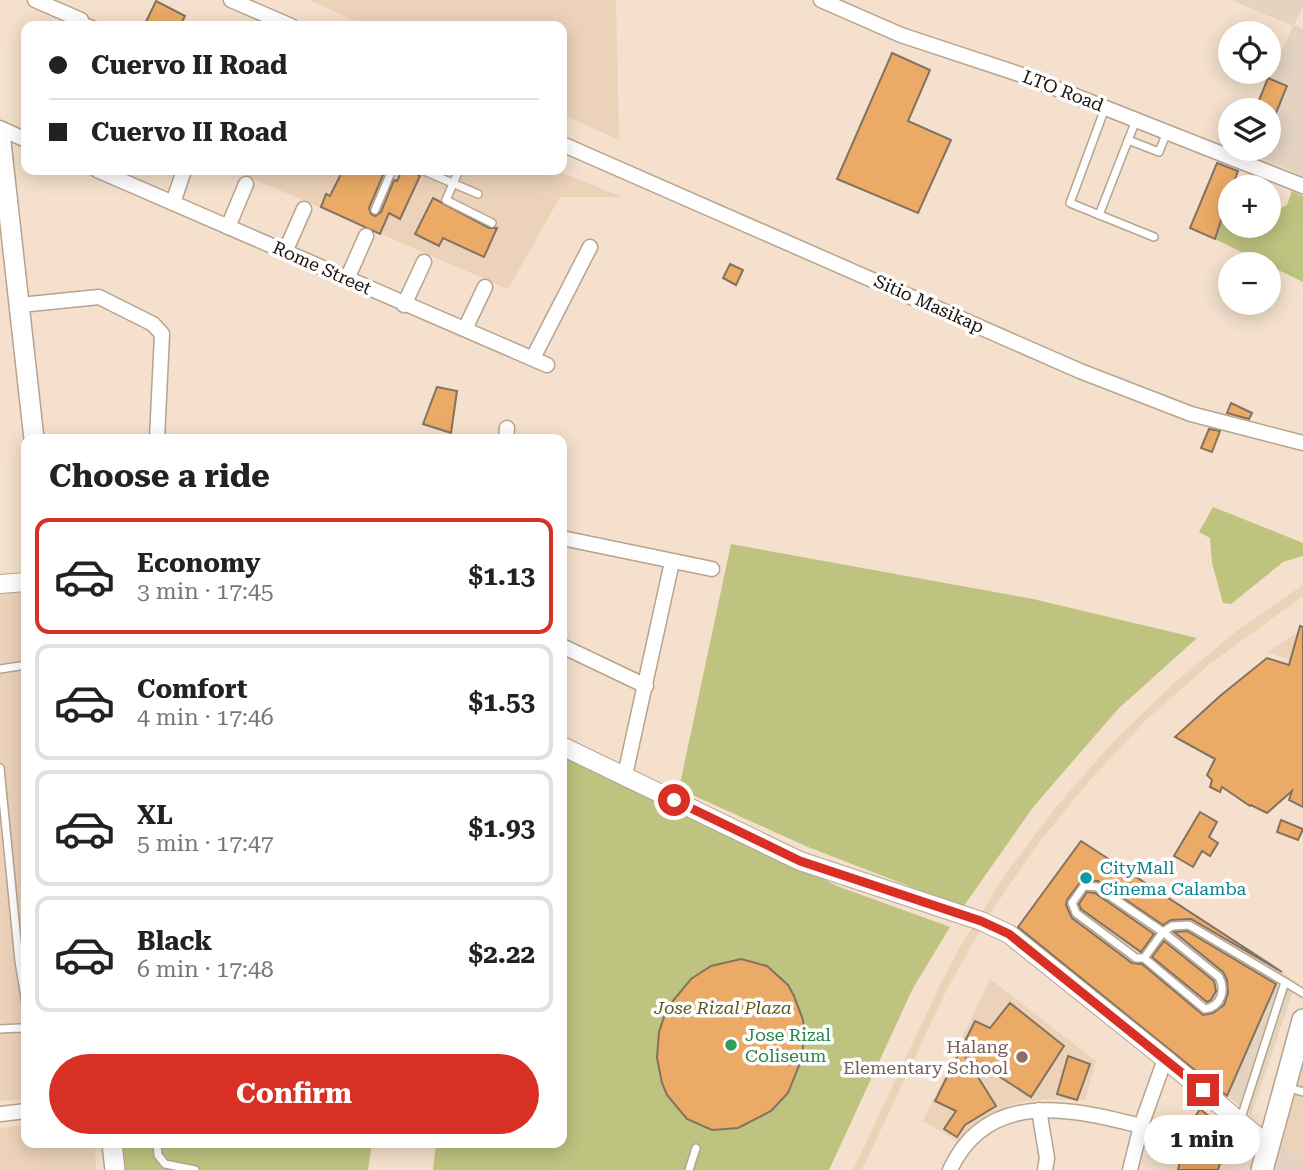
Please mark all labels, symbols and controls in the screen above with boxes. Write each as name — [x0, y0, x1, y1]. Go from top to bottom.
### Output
map controls — [1218, 21, 1281, 315]
button: locate — [1218, 21, 1281, 84]
text: Cuervo II Road — [91, 50, 287, 80]
street label: LTO Road — [1020, 66, 1107, 116]
button: layers — [1218, 98, 1281, 161]
text: Cuervo II Road — [91, 117, 287, 147]
button: + — [1218, 175, 1281, 238]
street label: Rome Street — [270, 236, 375, 299]
button: − — [1218, 252, 1281, 315]
street label: Sitio Masikap — [871, 270, 988, 337]
text: Choose a ride — [49, 457, 270, 495]
icon: car — [53, 545, 116, 608]
text: Economy — [137, 548, 260, 578]
text: $1.13 — [469, 561, 535, 591]
text: 3 min · 17:45 — [137, 578, 274, 605]
icon: car — [53, 671, 116, 734]
text: Comfort — [137, 674, 247, 704]
text: $1.53 — [469, 687, 535, 717]
text: 4 min · 17:46 — [137, 704, 274, 731]
route start — [658, 784, 690, 816]
icon: car — [53, 797, 116, 860]
text: XL — [137, 800, 173, 830]
text: $1.93 — [469, 813, 535, 843]
text: 5 min · 17:47 — [137, 830, 274, 857]
place label: CityMall Cinema Calamba — [1100, 857, 1247, 899]
marker: CityMall Cinema Calamba — [1078, 870, 1094, 886]
icon: car — [53, 923, 116, 986]
text: Black — [137, 926, 212, 956]
text: $2.22 — [469, 939, 535, 969]
text: 6 min · 17:48 — [137, 956, 274, 983]
park label: Jose Rizal Plaza — [653, 997, 792, 1018]
place label: Jose Rizal Coliseum — [745, 1024, 831, 1066]
place label: Halang Elementary School — [843, 1036, 1009, 1078]
marker: Jose Rizal Coliseum — [723, 1037, 739, 1053]
marker: Halang Elementary School — [1014, 1049, 1030, 1065]
button: Confirm — [49, 1054, 539, 1134]
route end — [1187, 1074, 1219, 1106]
callout: 1 min — [1145, 1114, 1261, 1164]
text: 1 min — [1170, 1126, 1234, 1153]

